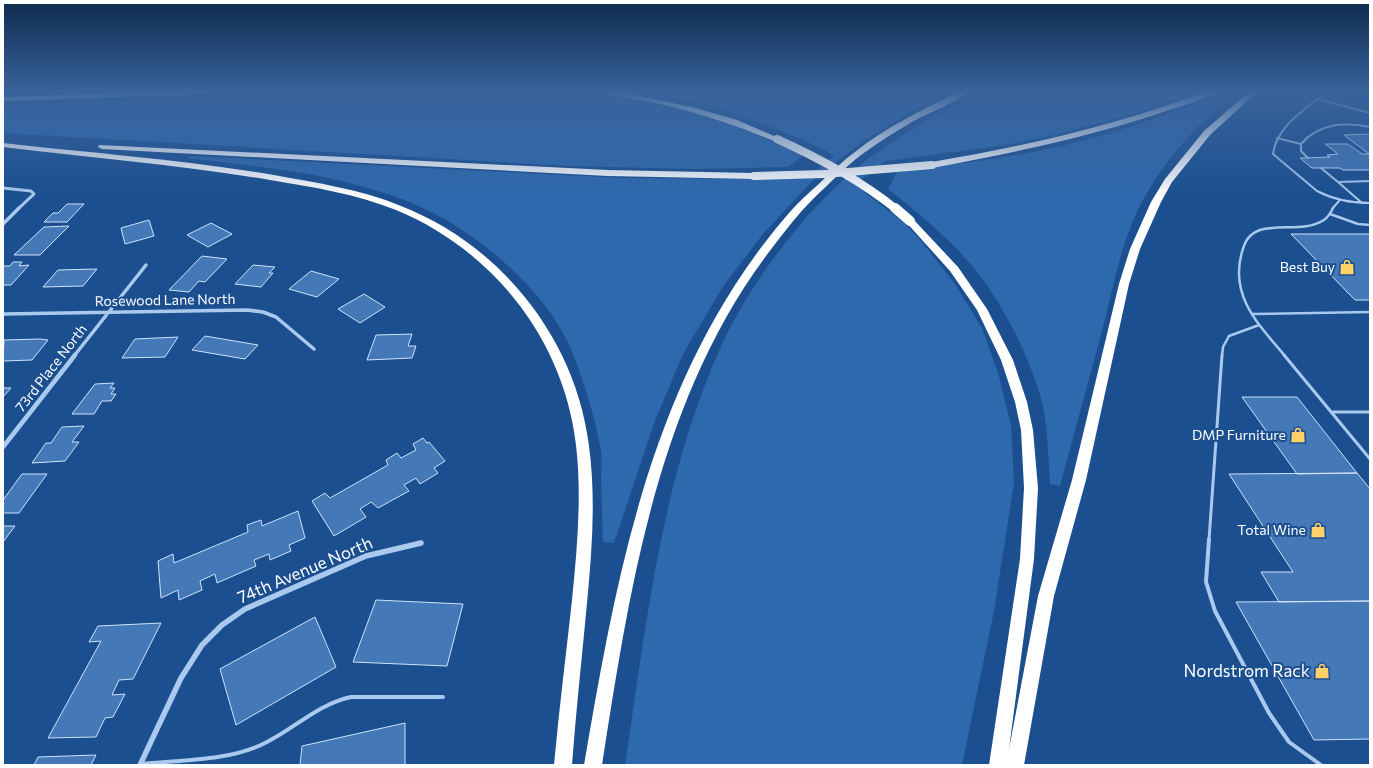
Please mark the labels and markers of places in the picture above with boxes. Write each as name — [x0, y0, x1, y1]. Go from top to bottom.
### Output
place label: Best Buy — [1280, 258, 1335, 275]
shop icon: Best Buy — [1338, 258, 1356, 276]
place label: DMP Furniture — [1192, 426, 1286, 443]
shop icon: DMP Furniture — [1289, 426, 1307, 444]
place label: Total Wine — [1237, 521, 1306, 538]
shop icon: Total Wine — [1309, 521, 1327, 539]
place label: Nordstrom Rack — [1183, 660, 1310, 681]
shop icon: Nordstrom Rack — [1313, 662, 1331, 680]

